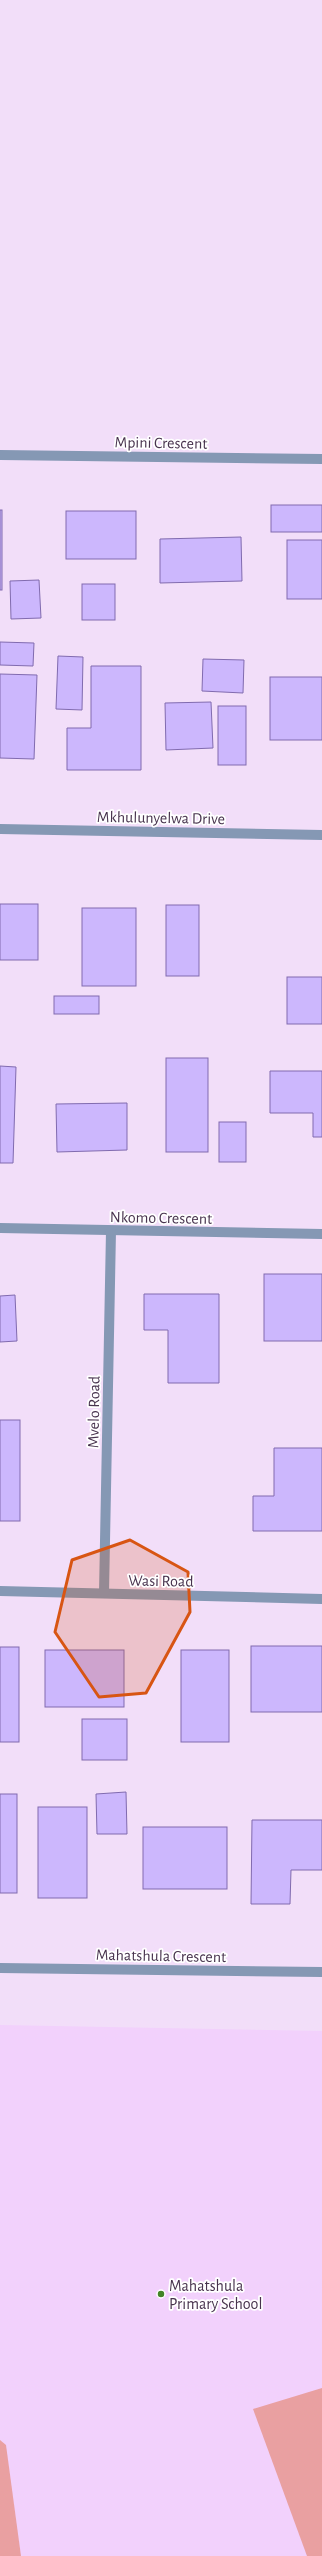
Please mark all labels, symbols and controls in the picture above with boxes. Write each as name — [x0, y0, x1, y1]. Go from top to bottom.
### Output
street label: Mpini Crescent — [114, 434, 207, 452]
street label: Mkhulunyelwa Drive — [97, 809, 225, 828]
street label: Nkomo Crescent — [110, 1209, 212, 1227]
street label: Mvelo Road — [85, 1376, 103, 1448]
street label: Wasi Road — [128, 1572, 194, 1590]
street label: Mahatshula Crescent — [96, 1947, 226, 1965]
place label: Mahatshula Primary School — [169, 2278, 262, 2313]
marker: Mahatshula Primary School — [156, 2289, 166, 2299]

